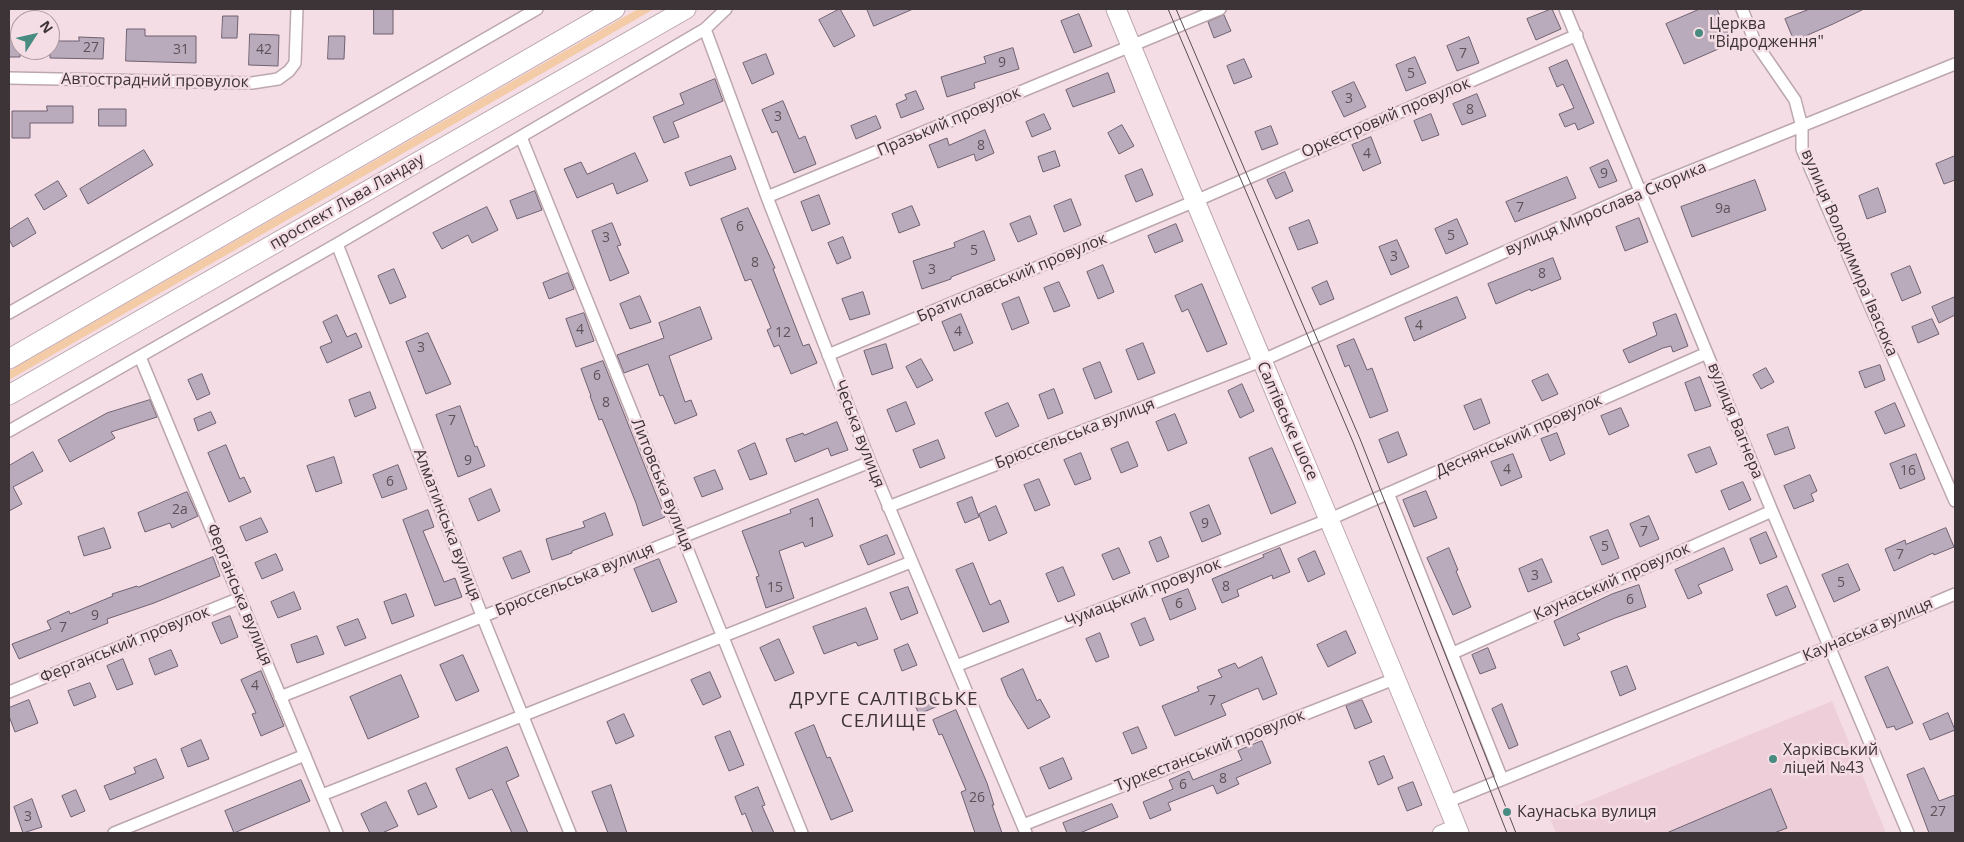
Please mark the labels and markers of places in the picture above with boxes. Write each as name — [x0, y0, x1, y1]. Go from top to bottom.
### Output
place label: Церква "Відродження" — [1709, 14, 1824, 52]
marker: Церква "Відродження" — [1693, 27, 1705, 39]
place label: Харківський ліцей №43 — [1783, 740, 1878, 778]
marker: Харківський ліцей №43 — [1767, 753, 1779, 765]
place label: Каунаська вулиця — [1517, 802, 1656, 822]
marker: Каунаська вулиця — [1501, 806, 1513, 818]

